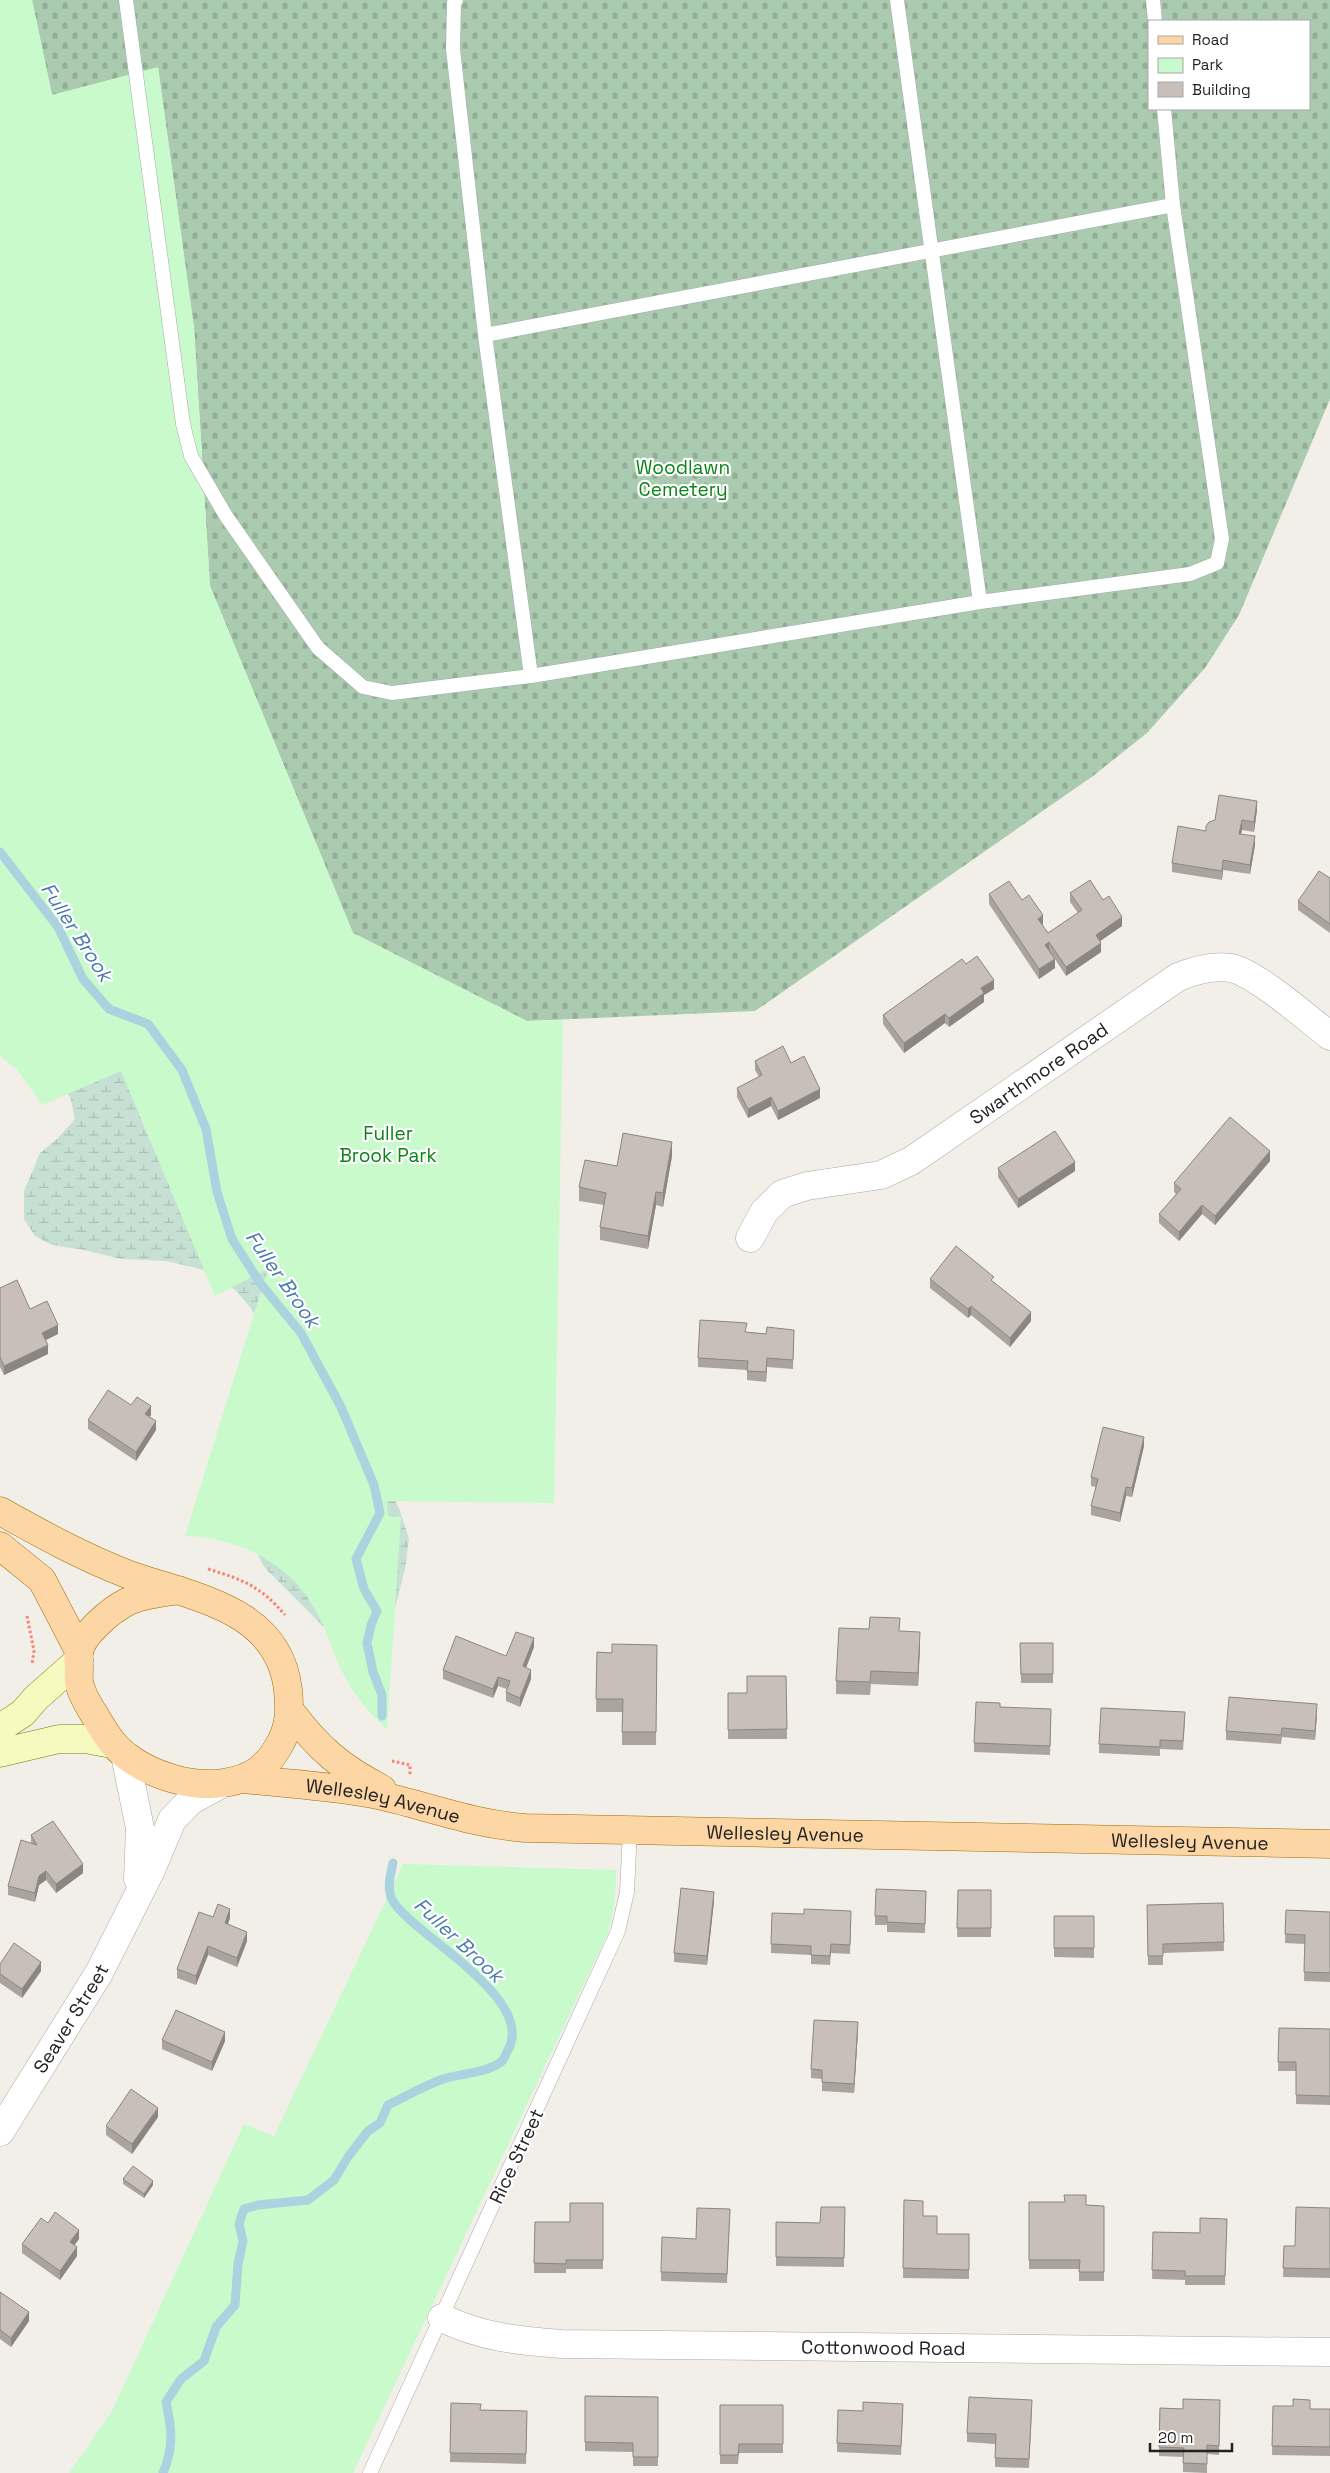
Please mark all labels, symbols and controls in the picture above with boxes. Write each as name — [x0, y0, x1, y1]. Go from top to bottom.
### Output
legend — [1148, 20, 1310, 110]
text: Road — [1192, 30, 1229, 49]
text: Park — [1192, 55, 1223, 74]
text: Building — [1192, 80, 1251, 99]
park label: Woodlawn Cemetery — [636, 455, 730, 502]
water label: Fuller Brook — [35, 877, 120, 988]
street label: Swarthmore Road — [965, 1017, 1113, 1130]
park label: Fuller Brook Park — [339, 1121, 437, 1168]
water label: Fuller Brook — [240, 1225, 327, 1335]
street label: Wellesley Avenue — [305, 1773, 463, 1829]
street label: Wellesley Avenue — [706, 1820, 864, 1848]
street label: Wellesley Avenue — [1111, 1828, 1269, 1856]
water label: Fuller Brook — [409, 1892, 511, 1990]
street label: Seaver Street — [28, 1960, 115, 2078]
street label: Rice Street — [484, 2105, 549, 2208]
street label: Cottonwood Road — [801, 2334, 966, 2361]
scale bar — [1150, 2420, 1232, 2452]
text: 20 m — [1158, 2428, 1193, 2447]

